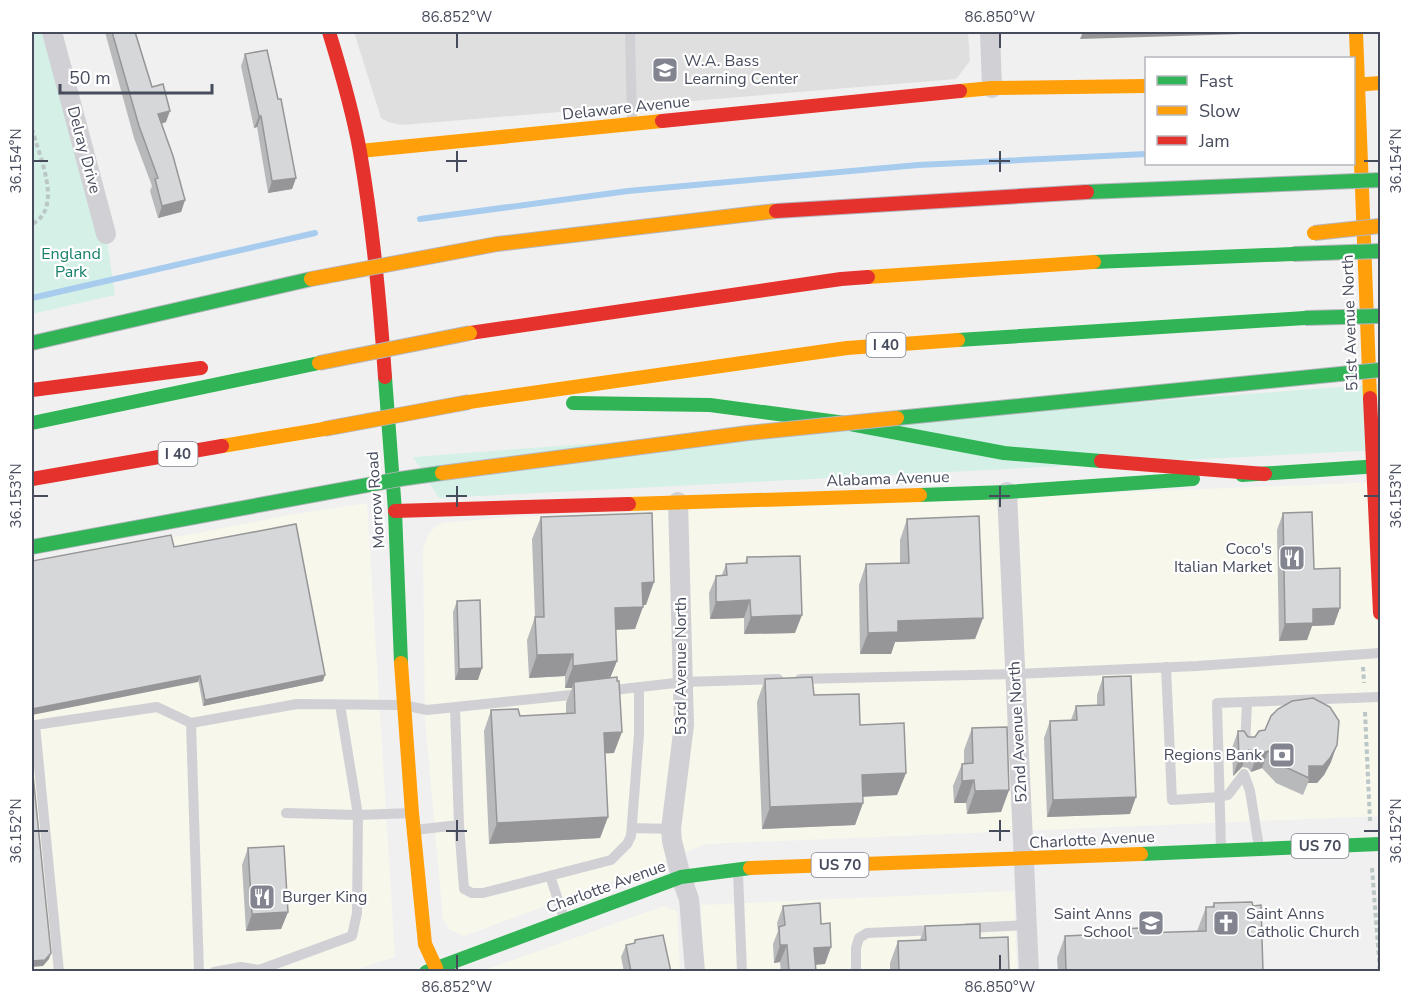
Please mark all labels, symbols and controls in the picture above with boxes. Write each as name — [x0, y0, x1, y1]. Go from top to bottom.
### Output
text: 86.852°W — [422, 7, 493, 27]
text: 86.850°W — [965, 7, 1036, 27]
place label: W.A. Bass Learning Center — [684, 50, 799, 90]
school or university icon: W.A. Bass Learning Center — [650, 55, 680, 85]
scale bar — [60, 57, 212, 95]
legend — [1145, 57, 1355, 165]
text: 50 m — [69, 66, 111, 90]
text: Fast — [1199, 69, 1234, 93]
street label: Delaware Avenue — [561, 90, 691, 126]
text: Slow — [1199, 99, 1240, 123]
street label: Delray Drive — [62, 104, 106, 196]
text: 36.154°N — [6, 128, 26, 194]
text: 36.154°N — [1386, 128, 1406, 194]
text: Jam — [1198, 129, 1230, 153]
park label: England Park — [41, 243, 101, 283]
street label: 51st Avenue North — [1337, 254, 1363, 392]
road number: I 40 — [866, 333, 906, 357]
road number: I 40 — [158, 442, 198, 466]
street label: Morrow Road — [362, 451, 390, 549]
text: 36.153°N — [6, 463, 26, 529]
text: 36.153°N — [1386, 463, 1406, 529]
street label: Alabama Avenue — [826, 466, 950, 492]
place label: Coco's Italian Market — [1174, 538, 1272, 578]
restaurant icon: Coco's Italian Market — [1277, 543, 1307, 573]
street label: 53rd Avenue North — [670, 597, 692, 735]
street label: 52nd Avenue North — [1003, 661, 1033, 803]
bank icon: Regions Bank — [1267, 740, 1297, 770]
place label: Regions Bank — [1164, 744, 1263, 766]
text: 36.152°N — [6, 798, 26, 864]
text: 36.152°N — [1386, 798, 1406, 864]
street label: Charlotte Avenue — [1029, 826, 1155, 854]
road number: US 70 — [1292, 834, 1348, 858]
road number: US 70 — [812, 853, 868, 877]
street label: Charlotte Avenue — [543, 855, 669, 919]
restaurant icon: Burger King — [247, 882, 277, 912]
place label: Burger King — [282, 886, 367, 908]
place label: Saint Anns School — [1054, 903, 1132, 943]
place label: Saint Anns Catholic Church — [1246, 903, 1360, 943]
school or university icon: Saint Anns School — [1136, 908, 1166, 938]
church icon: Saint Anns Catholic Church — [1211, 908, 1241, 938]
text: 86.852°W — [422, 977, 493, 997]
text: 86.850°W — [965, 977, 1036, 997]

